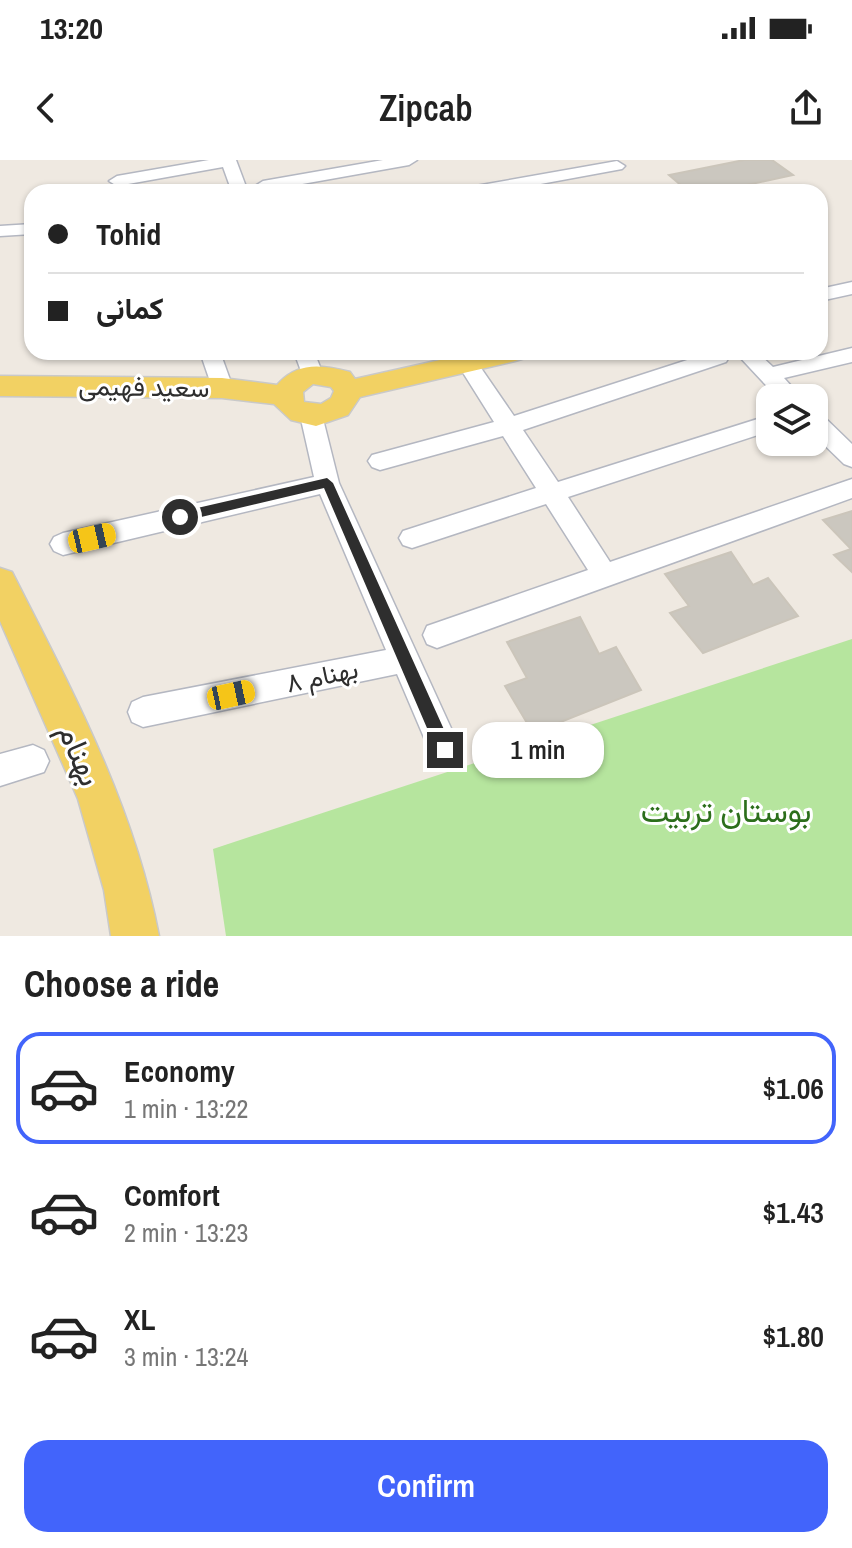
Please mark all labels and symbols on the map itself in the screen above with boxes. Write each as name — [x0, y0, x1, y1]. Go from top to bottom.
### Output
street label: سعید فهیمی — [78, 368, 210, 405]
route start — [162, 499, 198, 535]
car — [66, 521, 118, 555]
street label: بهنام ۸ — [283, 651, 361, 700]
car — [205, 678, 257, 712]
street label: بهنام — [48, 717, 113, 792]
callout: 1 min — [473, 722, 605, 778]
route end — [427, 732, 463, 768]
park label: بوستان تربیت — [641, 789, 811, 832]

